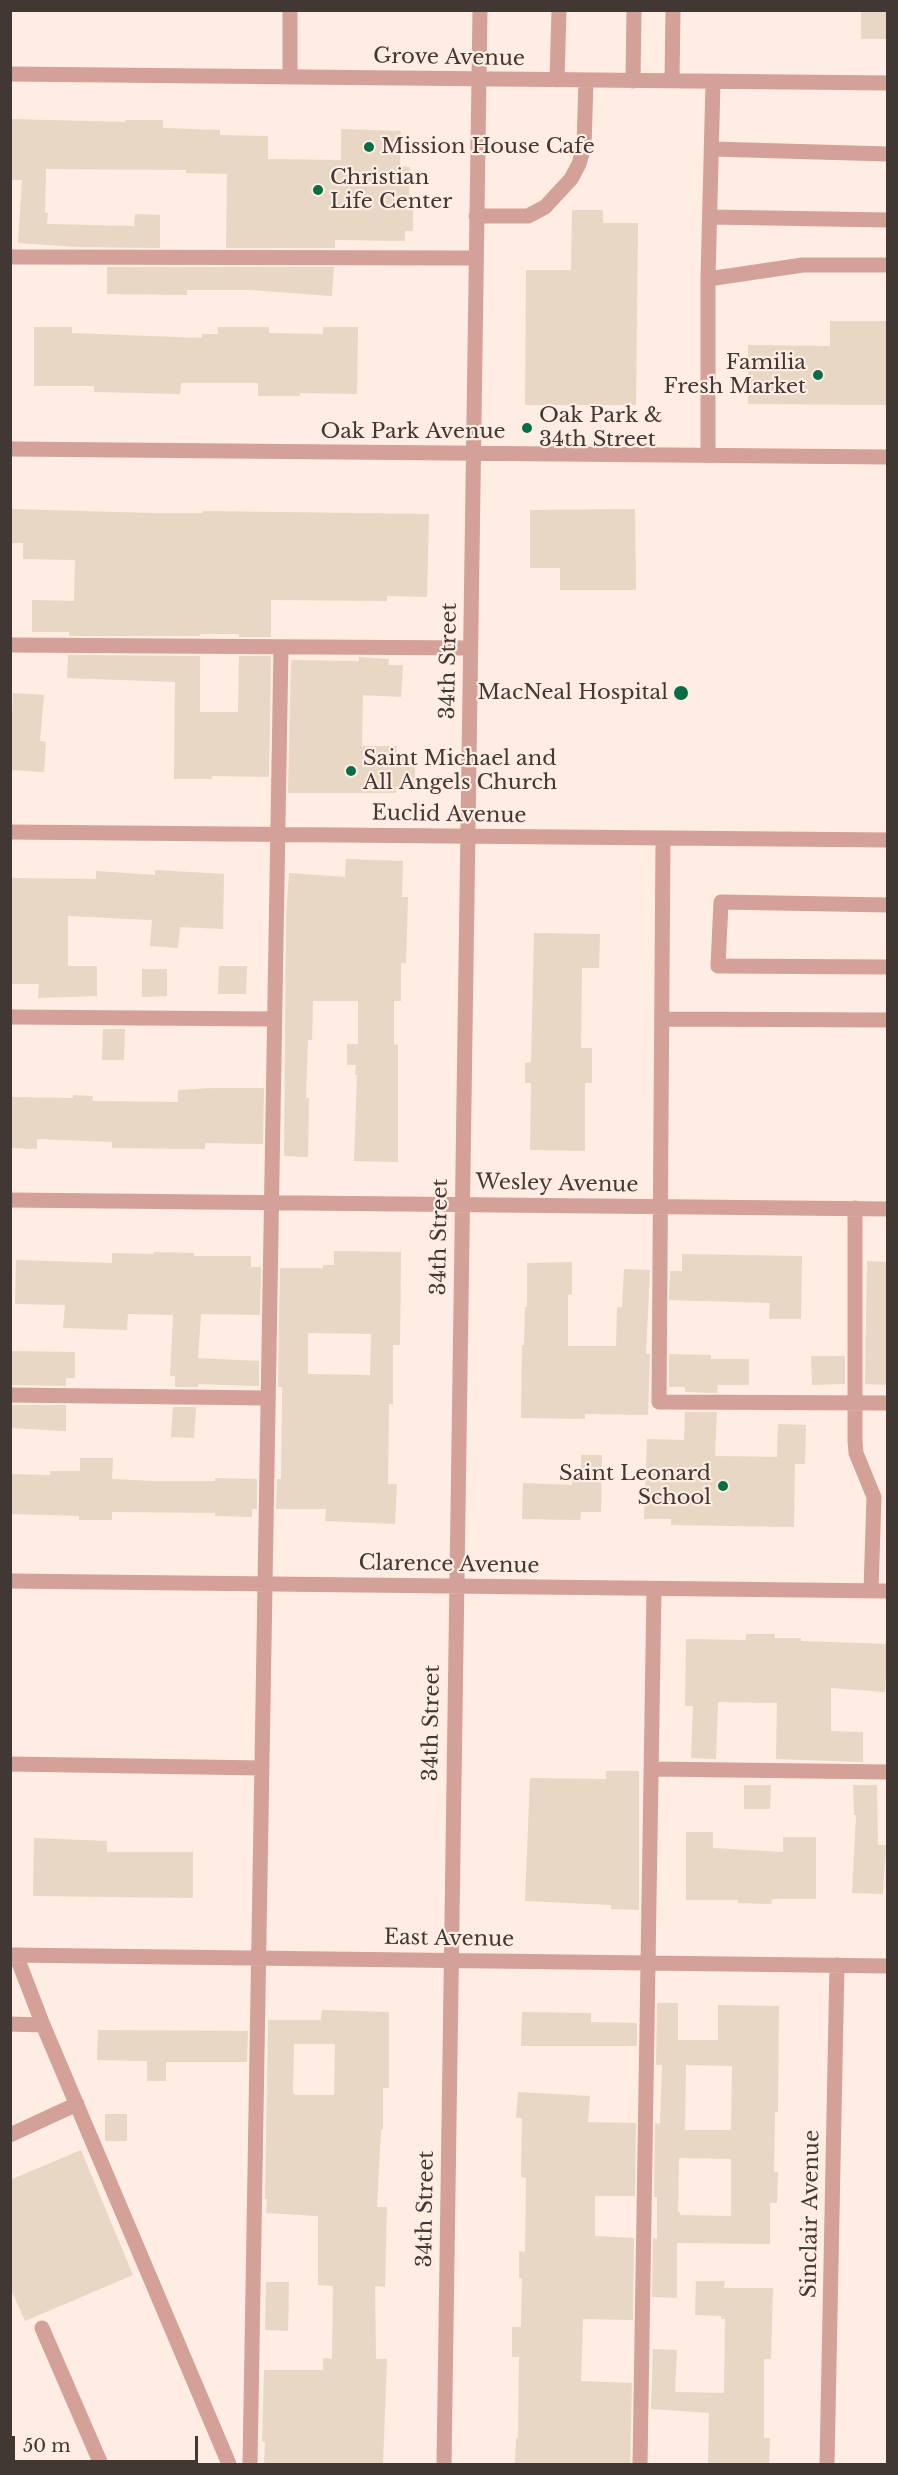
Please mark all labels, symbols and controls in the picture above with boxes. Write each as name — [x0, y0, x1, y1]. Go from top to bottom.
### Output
street label: Grove Avenue — [373, 44, 525, 72]
place label: Mission House Cafe — [381, 134, 595, 160]
marker: Mission House Cafe — [362, 140, 376, 154]
place label: Christian Life Center — [330, 165, 452, 215]
marker: Christian Life Center — [311, 183, 325, 197]
place label: Familia Fresh Market — [664, 350, 806, 400]
marker: Familia Fresh Market — [811, 368, 825, 382]
place label: Oak Park & 34th Street — [539, 403, 663, 453]
street label: Oak Park Avenue — [320, 419, 506, 445]
marker: Oak Park & 34th Street — [520, 421, 534, 435]
street label: 34th Street — [435, 602, 463, 720]
place label: MacNeal Hospital — [477, 680, 668, 706]
marker: MacNeal Hospital — [672, 684, 690, 702]
place label: Saint Michael and All Angels Church — [363, 746, 557, 796]
marker: Saint Michael and All Angels Church — [344, 764, 358, 778]
street label: Euclid Avenue — [371, 801, 527, 829]
street label: Wesley Avenue — [475, 1170, 639, 1198]
street label: 34th Street — [426, 1178, 454, 1296]
place label: Saint Leonard School — [559, 1461, 711, 1511]
marker: Saint Leonard School — [716, 1479, 730, 1493]
street label: Clarence Avenue — [358, 1551, 540, 1579]
street label: 34th Street — [418, 1664, 446, 1782]
street label: East Avenue — [384, 1925, 514, 1953]
street label: Sinclair Avenue — [797, 2130, 825, 2298]
street label: 34th Street — [412, 2150, 440, 2268]
scale bar — [15, 2424, 201, 2462]
text: 50 m — [23, 2435, 71, 2457]

